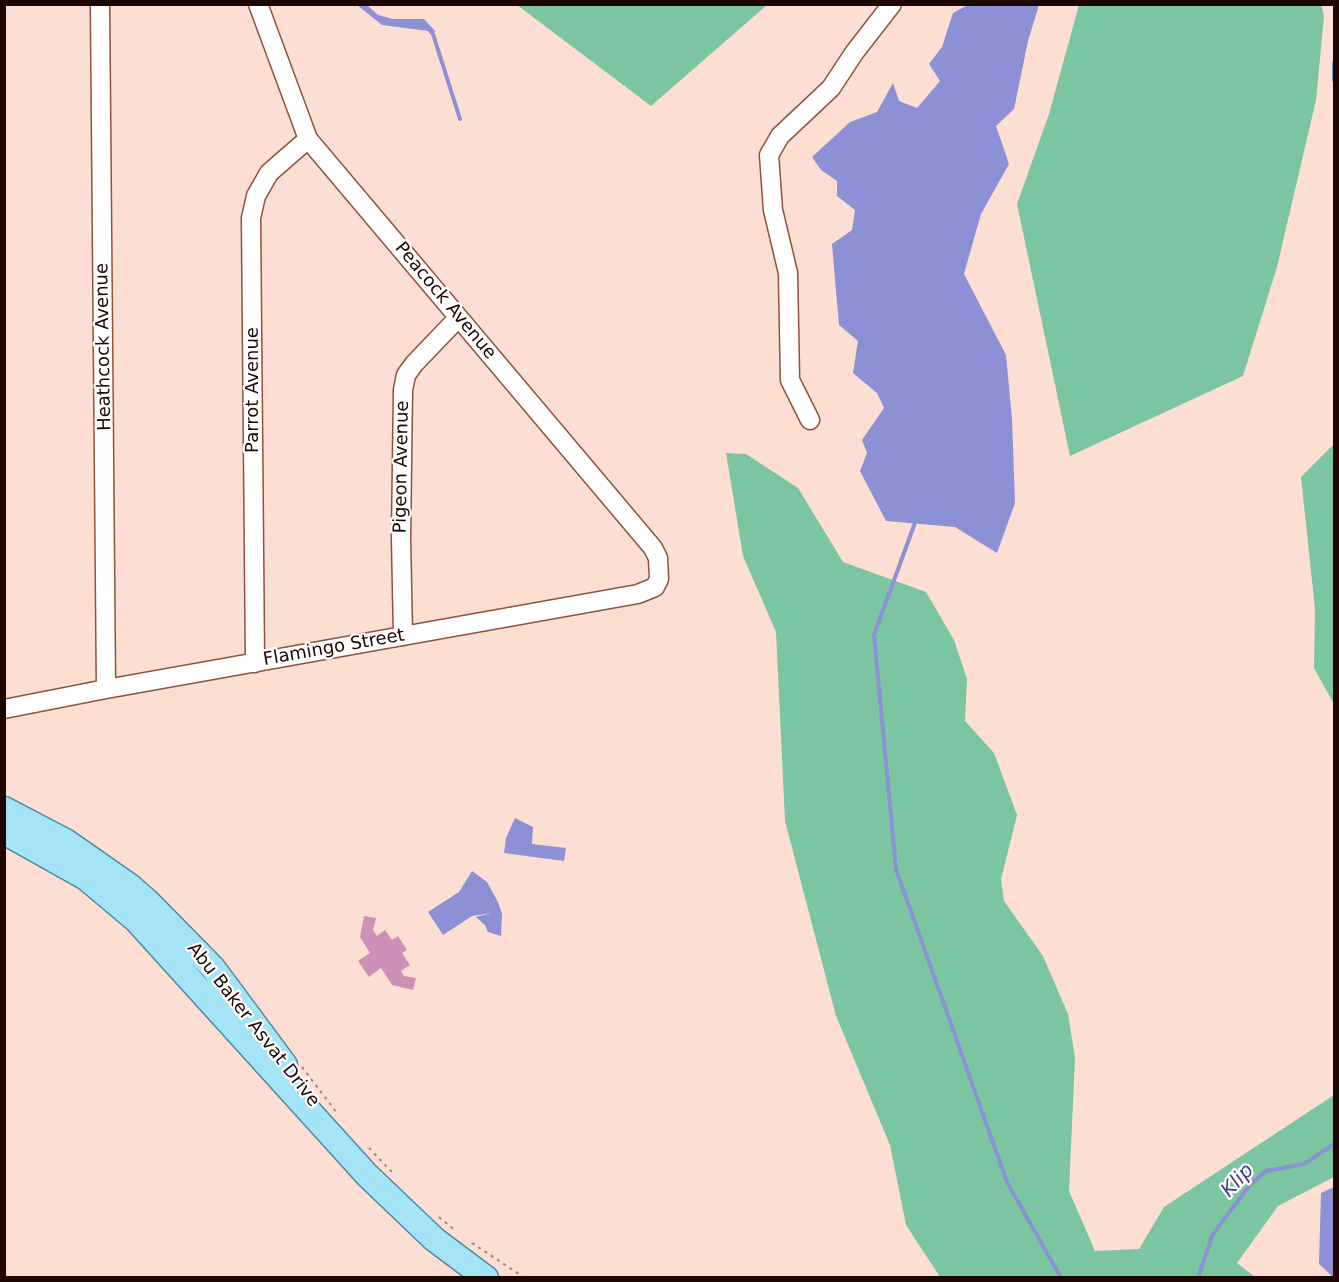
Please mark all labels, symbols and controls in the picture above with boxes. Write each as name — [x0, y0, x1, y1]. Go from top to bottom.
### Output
street label: Peacock Avenue — [390, 238, 500, 364]
street label: Heathcock Avenue — [92, 263, 116, 431]
street label: Parrot Avenue — [242, 327, 264, 453]
street label: Pigeon Avenue — [390, 400, 414, 534]
street label: Flamingo Street — [262, 625, 406, 671]
street label: Abu Baker Asvat Drive — [182, 939, 324, 1111]
water label: Klip — [1217, 1159, 1259, 1203]

